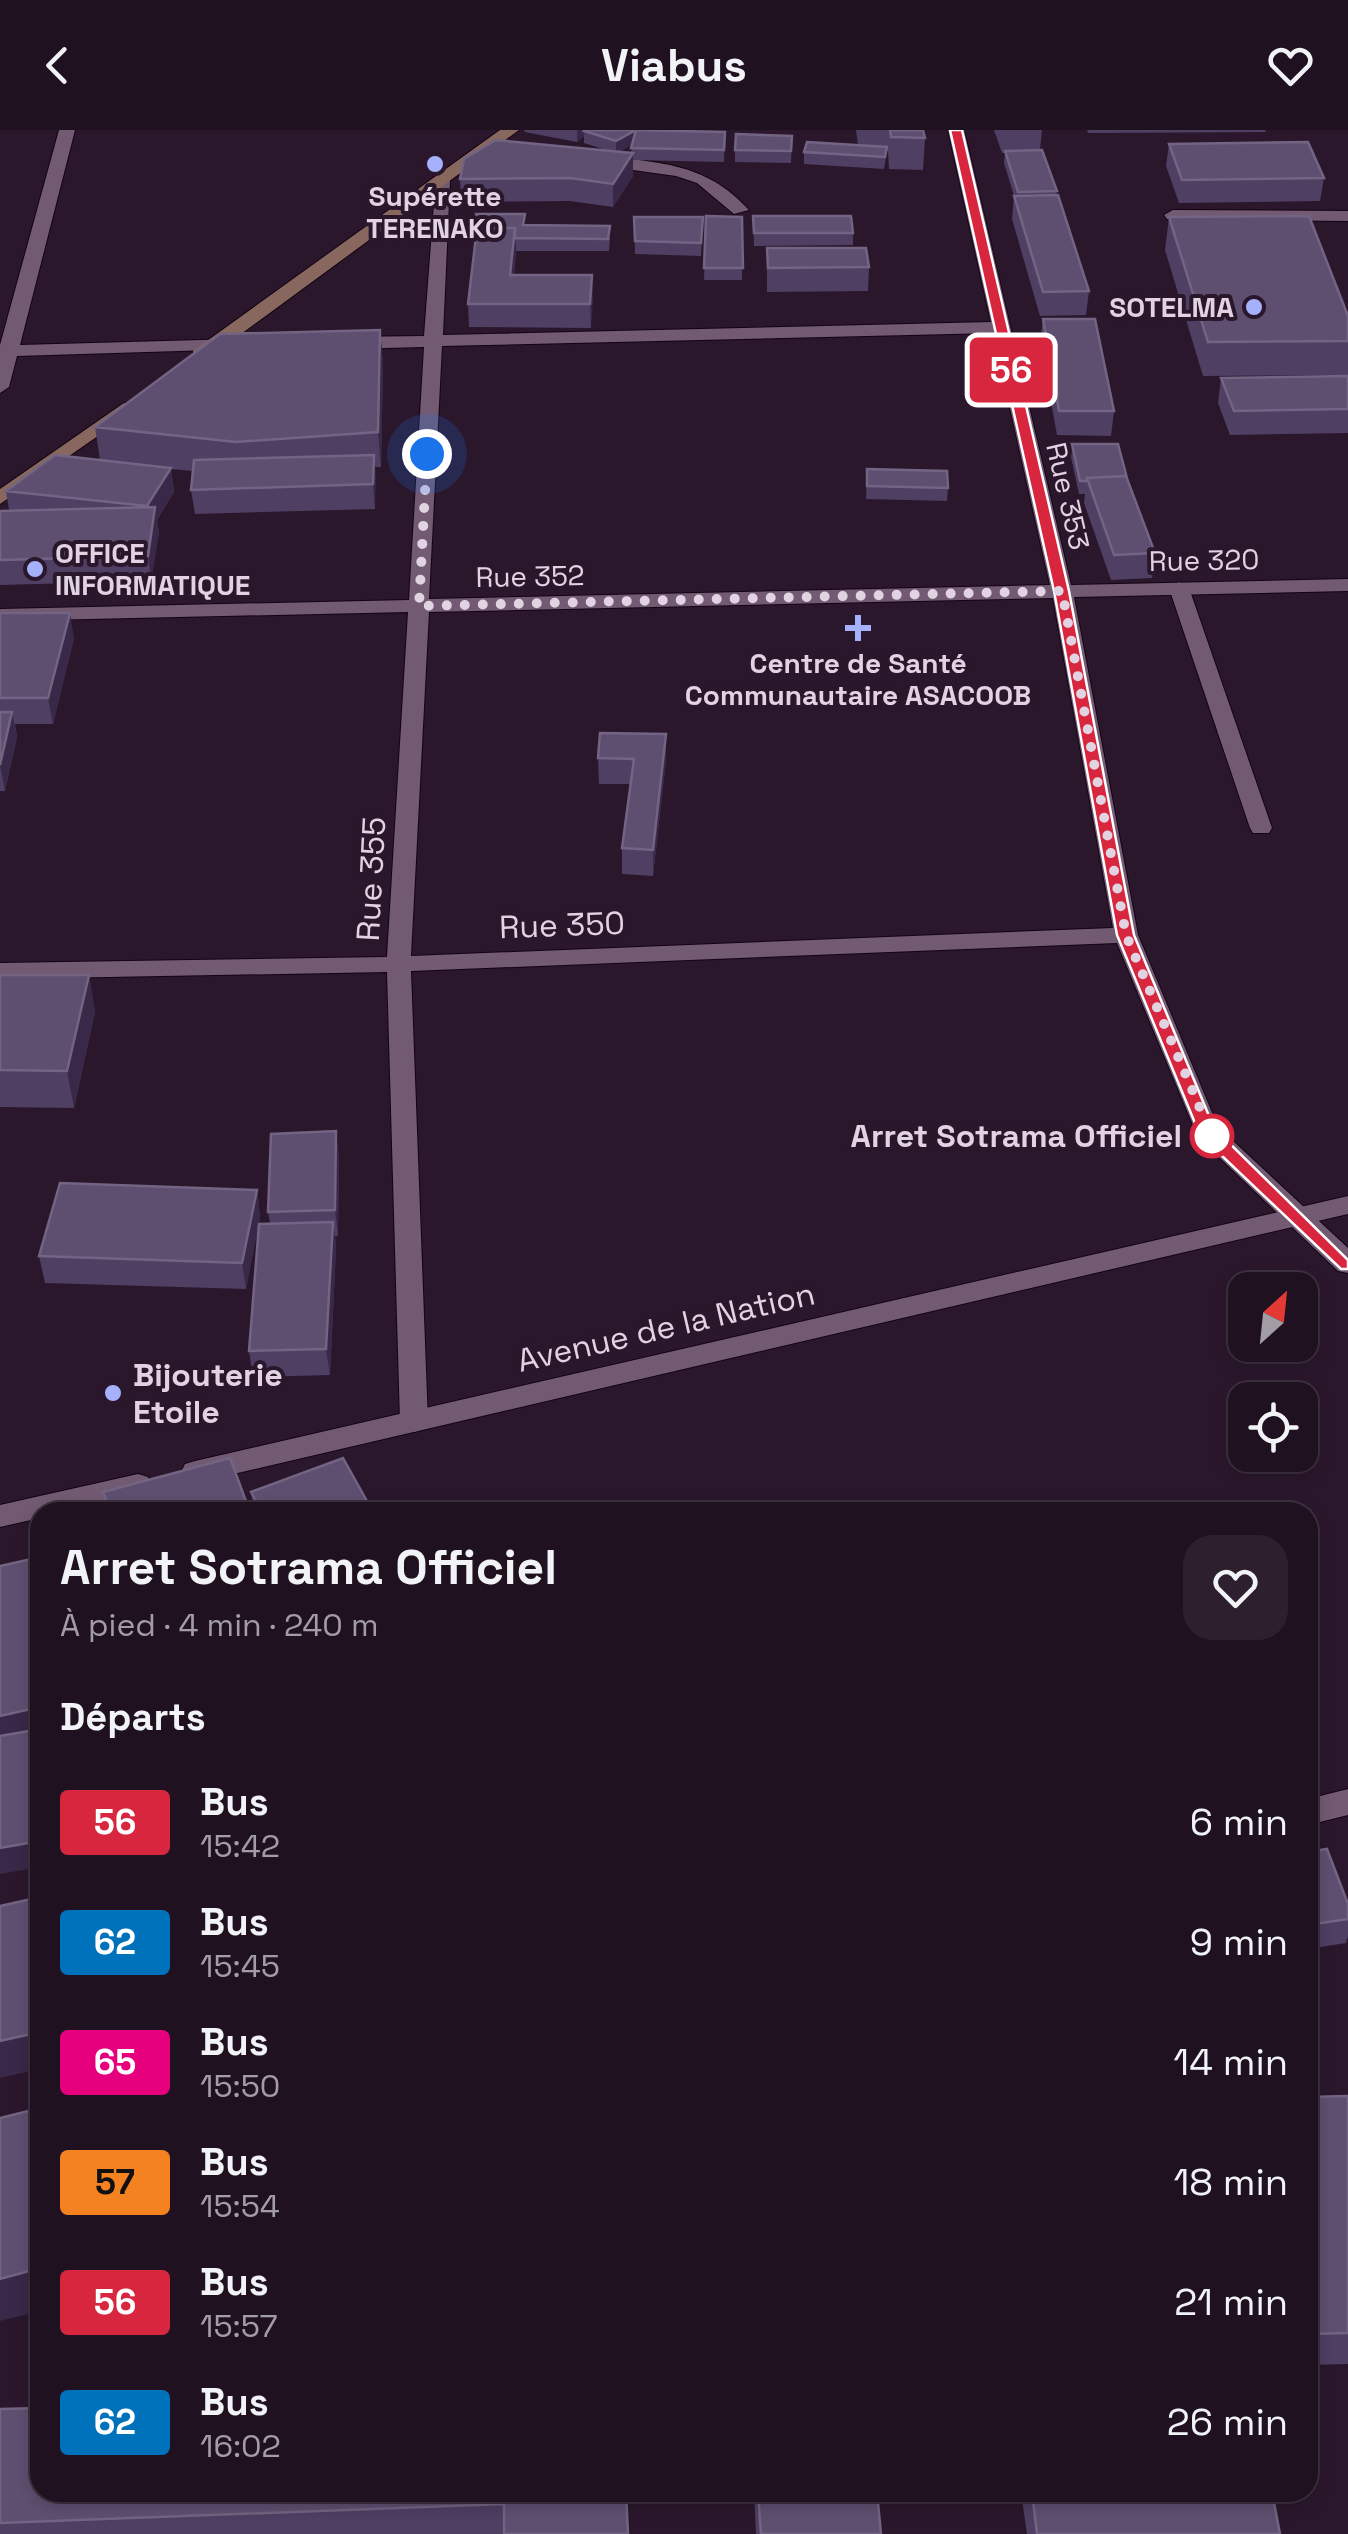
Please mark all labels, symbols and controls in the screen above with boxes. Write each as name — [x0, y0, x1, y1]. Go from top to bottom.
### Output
text: Viabus — [601, 37, 747, 94]
icon: back — [30, 38, 85, 93]
icon: heart — [1263, 38, 1318, 93]
marker: Supérette TERENAKO — [424, 153, 446, 175]
place label: Supérette TERENAKO — [366, 178, 504, 246]
place label: SOTELMA — [1109, 289, 1234, 325]
marker: SOTELMA — [1243, 296, 1265, 318]
line badge: 56 — [966, 338, 1056, 402]
text: 56 — [990, 348, 1032, 392]
your location — [402, 429, 452, 479]
street label: Rue 353 — [1038, 439, 1098, 553]
place label: OFFICE INFORMATIQUE — [55, 535, 250, 603]
street label: Rue 320 — [1149, 541, 1259, 579]
street label: Rue 352 — [475, 557, 585, 595]
marker: OFFICE INFORMATIQUE — [24, 558, 46, 580]
marker: Centre de Santé Communautaire ASACOOB — [845, 615, 871, 641]
place label: Centre de Santé Communautaire ASACOOB — [685, 645, 1031, 713]
street label: Rue 355 — [348, 816, 394, 942]
street label: Rue 350 — [498, 903, 626, 947]
marker: Arret Sotrama Officiel — [1191, 1115, 1233, 1157]
place label: Arret Sotrama Officiel — [851, 1116, 1182, 1156]
north arrow — [1228, 1272, 1318, 1362]
map controls — [1228, 1272, 1318, 1472]
street label: Avenue de la Nation — [513, 1273, 819, 1381]
place label: Bijouterie Etoile — [133, 1355, 283, 1432]
marker: Bijouterie Etoile — [102, 1382, 124, 1404]
button: locate — [1228, 1382, 1318, 1472]
button: heart — [1183, 1535, 1288, 1640]
text: Arret Sotrama Officiel — [60, 1537, 557, 1598]
text: À pied · 4 min · 240 m — [60, 1605, 379, 1645]
text: Départs — [60, 1693, 206, 1741]
text: Bus — [200, 1778, 269, 1826]
text: 6 min — [1190, 1798, 1288, 1846]
text: 56 — [94, 1800, 136, 1844]
text: 15:42 — [200, 1826, 280, 1866]
text: Bus — [200, 1898, 269, 1946]
text: 9 min — [1190, 1918, 1288, 1966]
text: 62 — [94, 1920, 136, 1964]
text: 15:45 — [200, 1946, 280, 1986]
text: Bus — [200, 2018, 269, 2066]
text: 14 min — [1173, 2038, 1288, 2086]
text: 65 — [94, 2040, 136, 2084]
text: 15:50 — [200, 2066, 280, 2106]
text: Bus — [200, 2138, 269, 2186]
text: 18 min — [1173, 2158, 1288, 2206]
text: 57 — [95, 2160, 135, 2204]
text: 15:54 — [200, 2186, 280, 2226]
text: Bus — [200, 2258, 269, 2306]
text: 21 min — [1174, 2278, 1288, 2326]
text: 56 — [94, 2280, 136, 2324]
text: 15:57 — [200, 2306, 277, 2346]
text: Bus — [200, 2378, 269, 2426]
text: 26 min — [1167, 2398, 1288, 2446]
text: 62 — [94, 2400, 136, 2444]
text: 16:02 — [200, 2426, 281, 2466]

